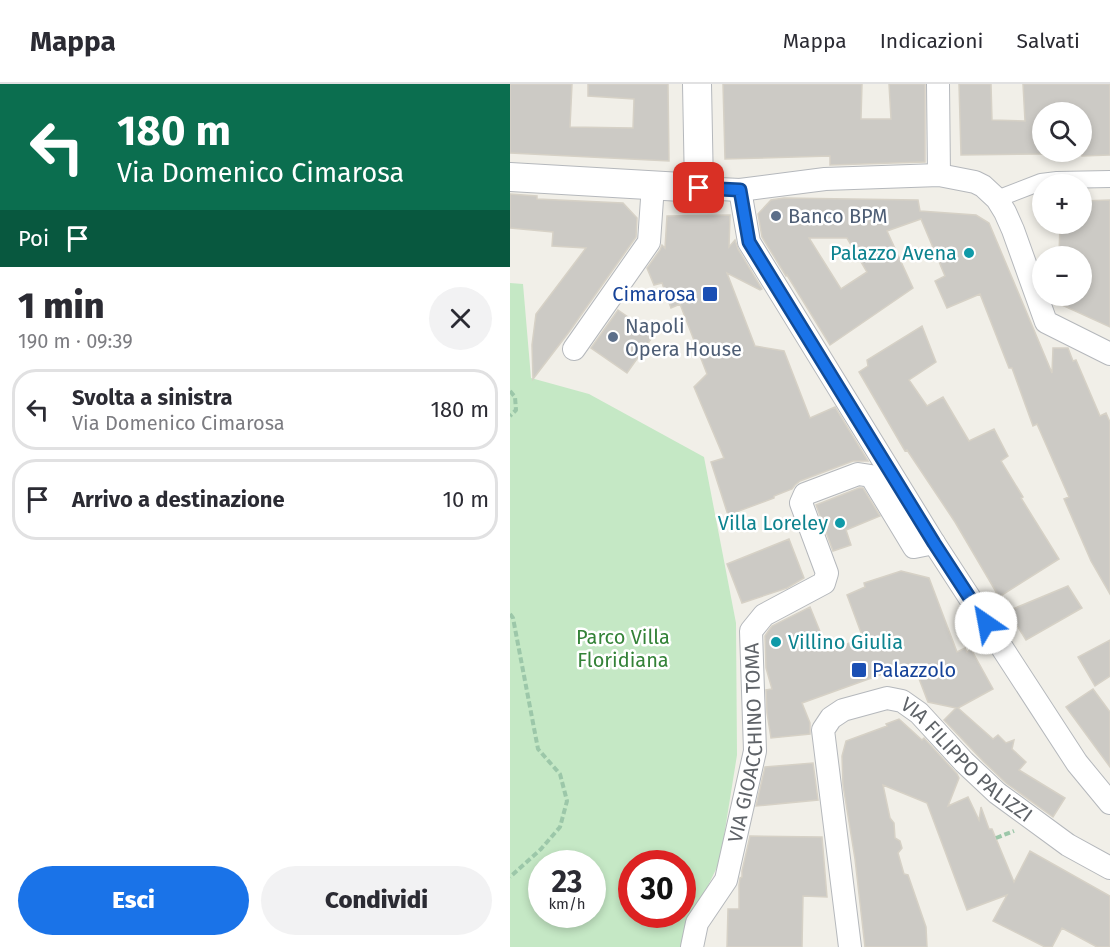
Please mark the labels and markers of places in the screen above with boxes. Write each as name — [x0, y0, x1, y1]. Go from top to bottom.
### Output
pin — [673, 162, 724, 213]
place label: Banco BPM — [788, 204, 888, 228]
marker: Banco BPM — [769, 209, 783, 223]
place label: Palazzo Avena — [830, 241, 957, 265]
marker: Palazzo Avena — [962, 246, 976, 260]
place label: Cimarosa — [612, 282, 696, 306]
marker: Cimarosa — [701, 285, 719, 303]
place label: Napoli Opera House — [625, 314, 742, 361]
marker: Napoli Opera House — [606, 330, 620, 344]
place label: Villa Loreley — [718, 511, 828, 535]
marker: Villa Loreley — [833, 516, 847, 530]
place label: Villino Giulia — [788, 630, 903, 654]
marker: Villino Giulia — [769, 635, 783, 649]
place label: Palazzolo — [872, 658, 956, 682]
marker: Palazzolo — [850, 661, 868, 679]

